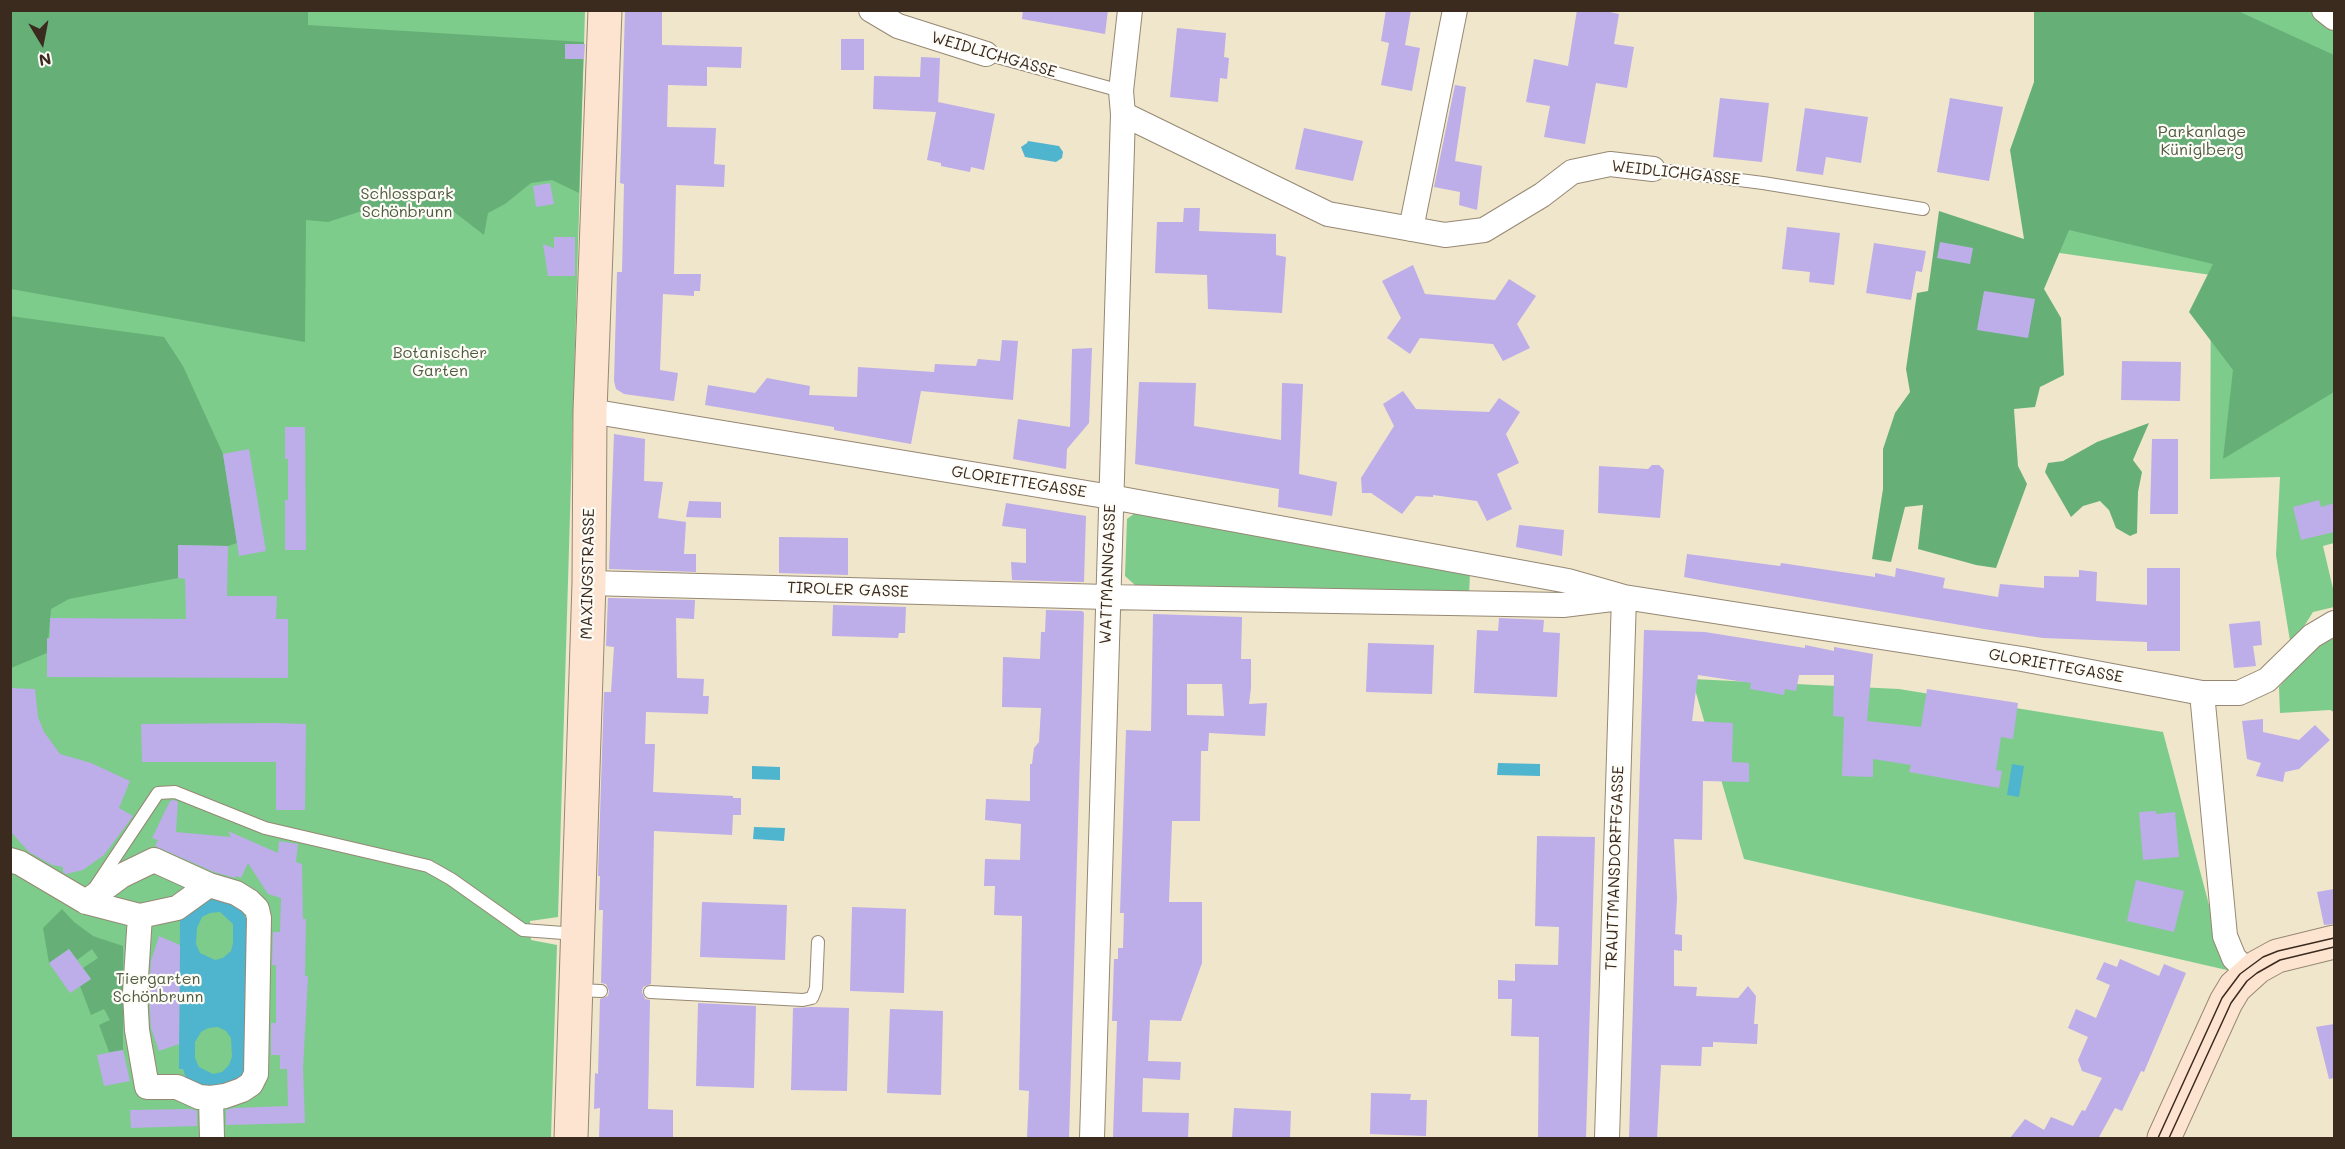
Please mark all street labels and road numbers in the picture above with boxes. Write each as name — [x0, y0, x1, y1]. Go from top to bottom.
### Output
street label: WEIDLICHGASSE — [929, 28, 1059, 82]
street label: WEIDLICHGASSE — [1611, 157, 1741, 189]
street label: GLORIETTEGASSE — [950, 462, 1088, 502]
street label: WATTMANNGASSE — [1096, 503, 1120, 645]
street label: MAXINGSTRASSE — [577, 508, 599, 640]
street label: TIROLER GASSE — [787, 578, 909, 602]
street label: GLORIETTEGASSE — [1987, 645, 2125, 687]
street label: TRAUTTMANSDORFFGASSE — [1602, 765, 1628, 971]

